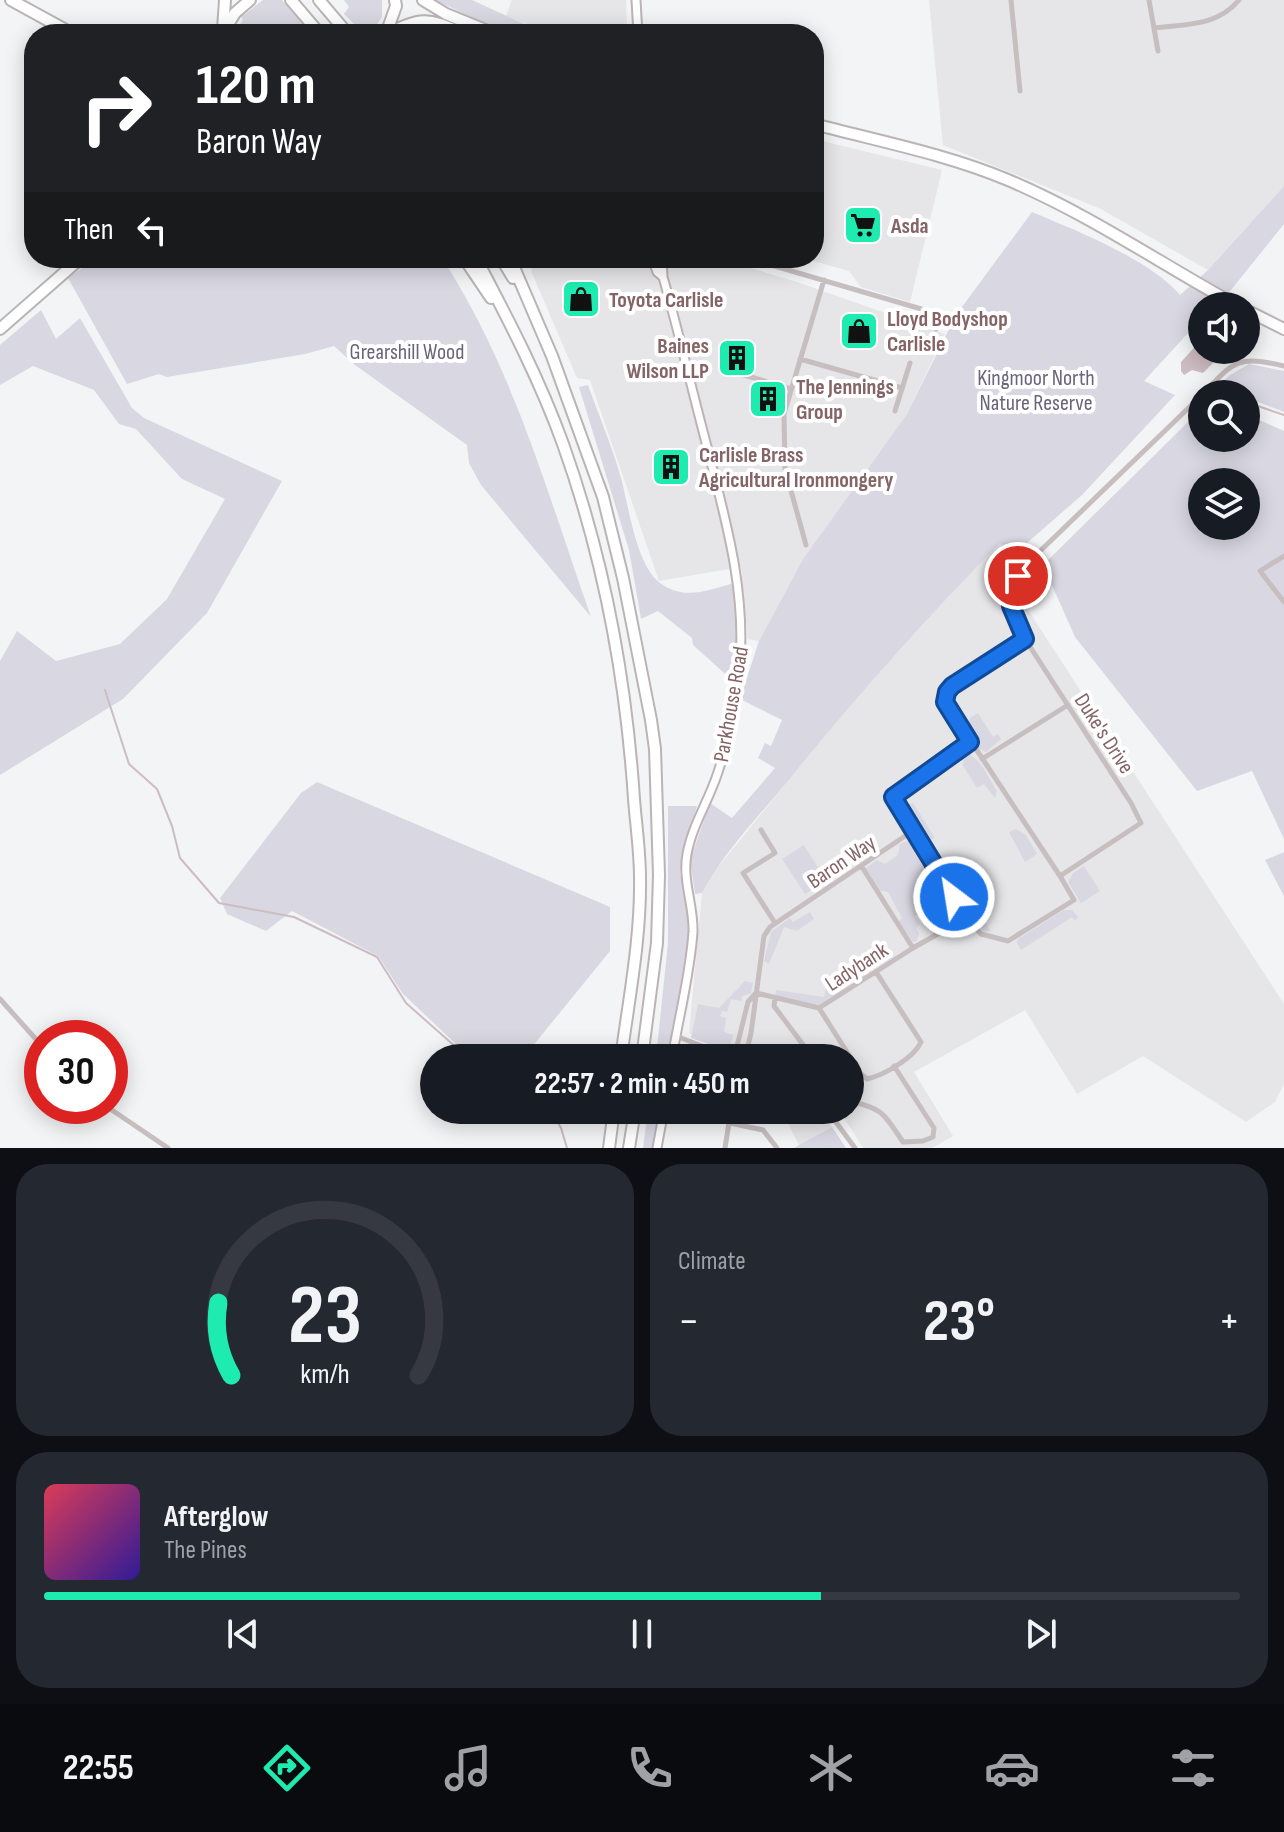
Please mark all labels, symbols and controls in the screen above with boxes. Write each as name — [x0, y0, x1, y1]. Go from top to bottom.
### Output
text: 120 m — [196, 53, 316, 120]
icon: right — [64, 56, 168, 160]
text: Baron Way — [196, 121, 322, 164]
supermarket icon: Asda — [842, 204, 884, 246]
icon: left — [130, 208, 174, 252]
text: Then — [64, 212, 114, 248]
place label: Asda — [890, 213, 929, 240]
shop icon: Toyota Carlisle — [560, 278, 602, 320]
place label: Toyota Carlisle — [609, 287, 723, 314]
map controls — [1188, 292, 1260, 540]
button: sound — [1188, 292, 1260, 364]
place label: Lloyd Bodyshop Carlisle — [887, 306, 1008, 358]
shop icon: Lloyd Bodyshop Carlisle — [838, 310, 880, 352]
place label: Baines Wilson LLP — [626, 333, 709, 385]
building icon: Baines Wilson LLP — [716, 337, 758, 379]
park label: Grearshill Wood — [350, 339, 464, 366]
park label: Kingmoor North Nature Reserve — [977, 365, 1095, 417]
place label: The Jennings Group — [796, 374, 894, 426]
building icon: The Jennings Group — [747, 378, 789, 420]
button: search — [1188, 380, 1260, 452]
place label: Carlisle Brass Agricultural Ironmongery — [698, 442, 893, 494]
building icon: Carlisle Brass Agricultural Ironmongery — [650, 446, 692, 488]
button: layers — [1188, 468, 1260, 540]
pin — [984, 542, 1052, 610]
icon: arrive — [996, 554, 1040, 598]
street label: Parkhouse Road — [708, 644, 755, 764]
street label: Duke's Drive — [1068, 689, 1140, 779]
street label: Baron Way — [802, 829, 882, 895]
position arrow — [912, 855, 996, 939]
street label: Ladybank — [820, 937, 894, 998]
speed limit sign: 30 — [24, 1020, 128, 1124]
text: 22:57 · 2 min · 450 m — [534, 1066, 750, 1102]
text: Climate — [678, 1246, 746, 1277]
text: 23 — [288, 1267, 362, 1367]
text: 23° — [923, 1286, 995, 1358]
text: − — [678, 1295, 700, 1348]
text: + — [1218, 1295, 1240, 1348]
text: km/h — [300, 1357, 350, 1392]
text: Afterglow — [164, 1499, 269, 1535]
text: The Pines — [164, 1535, 247, 1566]
icon: previous — [221, 1612, 265, 1656]
icon: pause — [620, 1612, 664, 1656]
icon: next — [1019, 1612, 1063, 1656]
icon: directions — [259, 1740, 315, 1796]
icon: music — [440, 1740, 496, 1796]
icon: phone — [622, 1740, 678, 1796]
icon: climate — [803, 1740, 859, 1796]
icon: car — [984, 1740, 1040, 1796]
icon: filters — [1165, 1740, 1221, 1796]
text: 22:55 — [63, 1747, 134, 1790]

